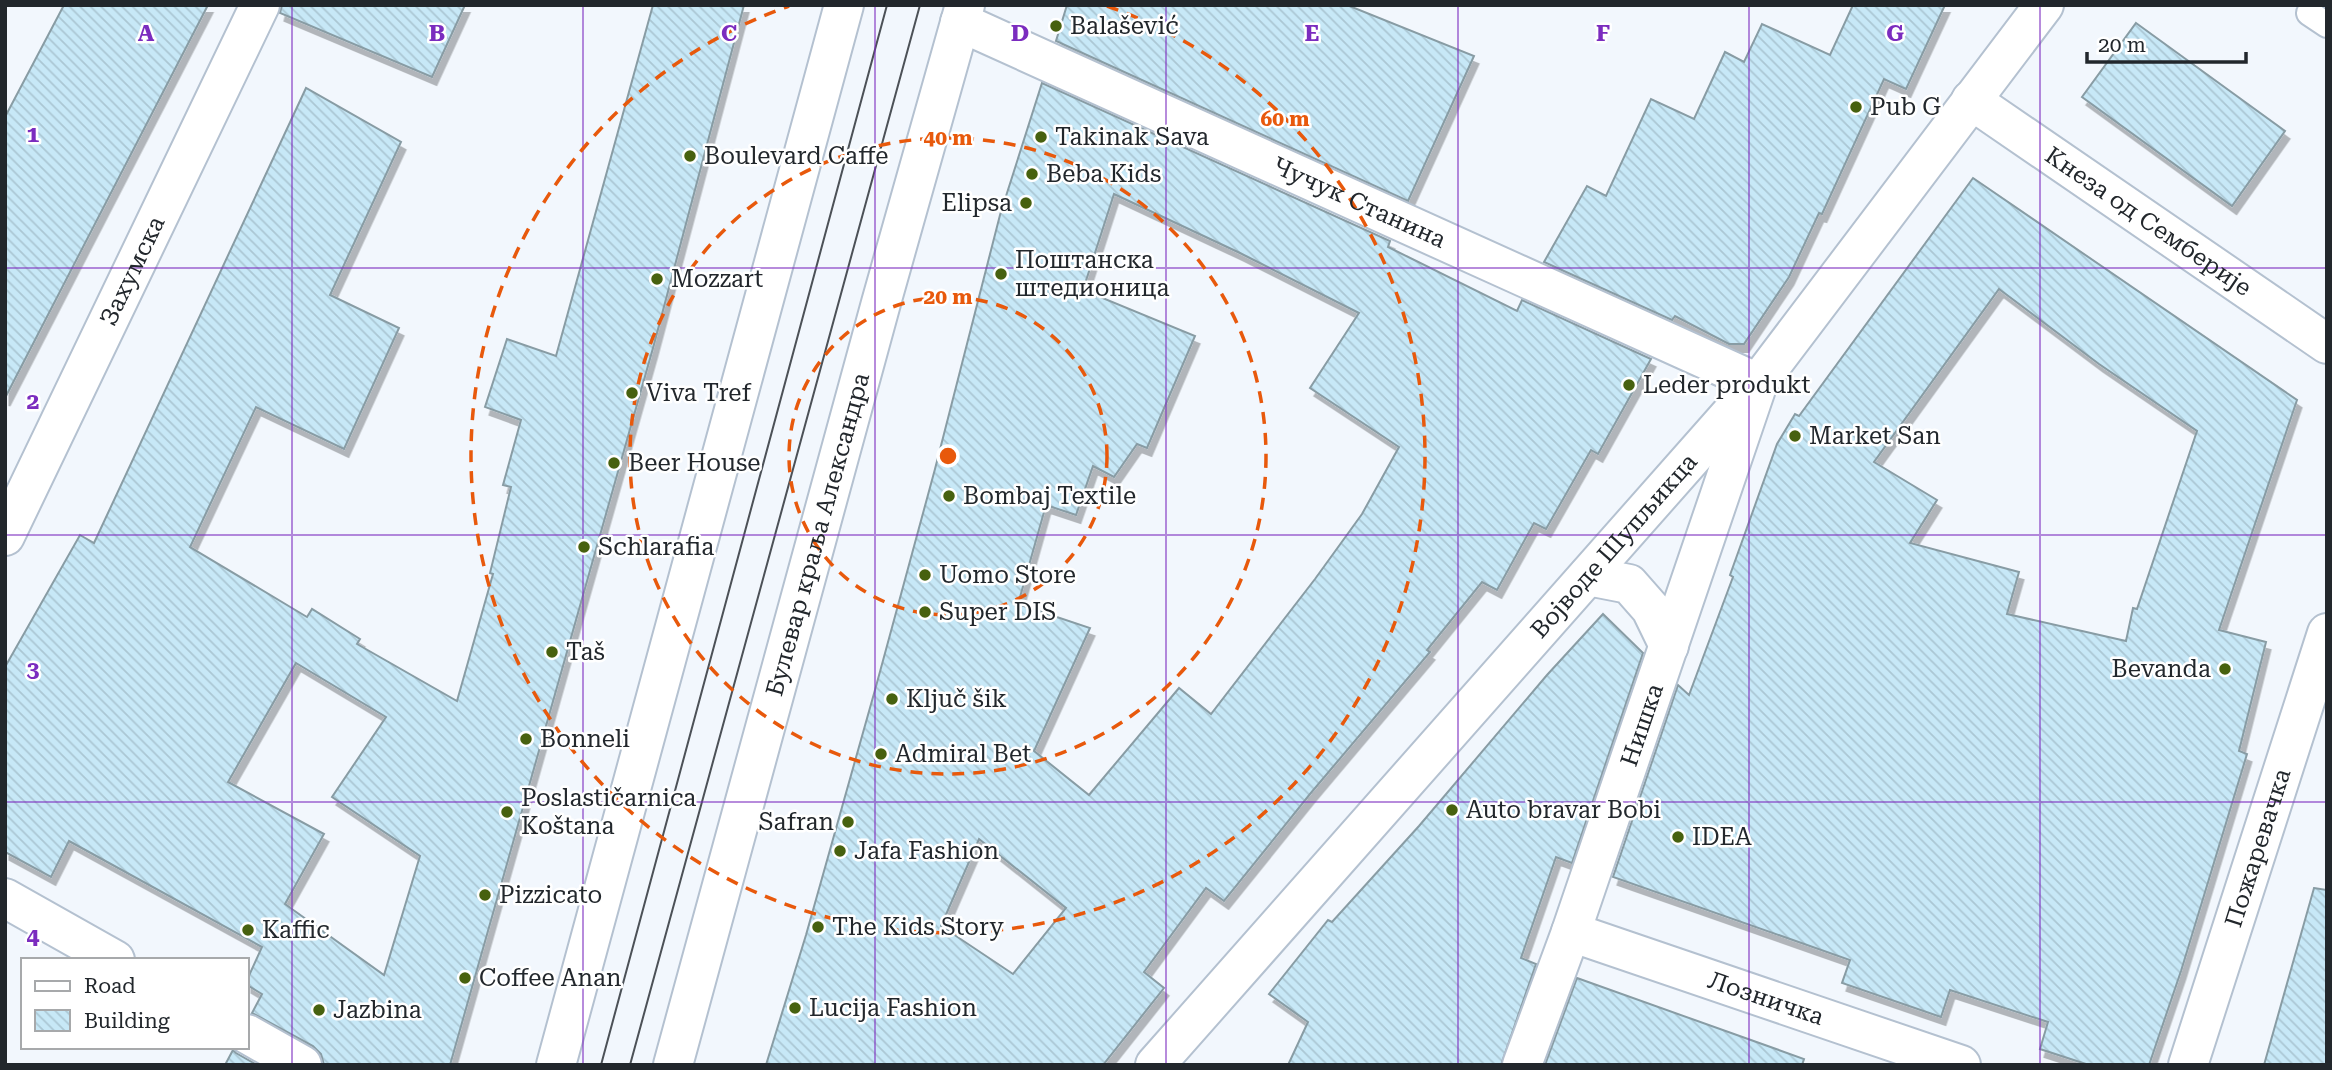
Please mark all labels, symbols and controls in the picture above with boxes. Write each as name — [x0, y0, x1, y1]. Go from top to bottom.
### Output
place label: Balašević — [1070, 12, 1179, 40]
marker: Balašević — [1048, 18, 1064, 34]
text: A — [138, 20, 155, 47]
text: B — [429, 20, 445, 47]
text: C — [721, 20, 737, 47]
text: D — [1011, 20, 1029, 47]
text: E — [1305, 20, 1319, 47]
text: F — [1596, 20, 1610, 47]
text: G — [1886, 20, 1904, 47]
scale bar — [2087, 21, 2246, 65]
text: 20 m — [2098, 33, 2146, 57]
place label: Pub G — [1870, 93, 1941, 121]
marker: Pub G — [1848, 99, 1864, 115]
text: 60 m — [1260, 107, 1310, 131]
text: 1 — [27, 121, 40, 148]
place label: Takinak Sava — [1055, 123, 1209, 151]
text: 40 m — [923, 126, 973, 150]
marker: Takinak Sava — [1033, 129, 1049, 145]
street label: Кнеза од Семберије — [2040, 141, 2257, 302]
place label: Boulevard Caffe — [704, 142, 889, 170]
marker: Boulevard Caffe — [682, 148, 698, 164]
street label: Чучук Станина — [1268, 151, 1450, 254]
place label: Beba Kids — [1046, 160, 1161, 188]
marker: Beba Kids — [1024, 166, 1040, 182]
place label: Elipsa — [942, 189, 1012, 217]
marker: Elipsa — [1018, 195, 1034, 211]
street label: Захумска — [94, 212, 170, 330]
place label: Поштанска штедионица — [1015, 246, 1169, 302]
place label: Mozzart — [671, 265, 763, 293]
marker: Поштанска штедионица — [993, 266, 1009, 282]
marker: Mozzart — [649, 271, 665, 287]
text: 20 m — [923, 285, 973, 309]
street label: Булевар краља Александра — [760, 370, 875, 699]
place label: Leder produkt — [1643, 371, 1810, 399]
marker: Leder produkt — [1621, 377, 1637, 393]
place label: Viva Tref — [646, 379, 751, 407]
marker: Viva Tref — [624, 385, 640, 401]
text: 2 — [27, 388, 39, 415]
place label: Market San — [1809, 422, 1941, 450]
marker: Market San — [1787, 428, 1803, 444]
centre of rings — [936, 444, 960, 468]
street label: Војводе Шупљикца — [1525, 448, 1703, 644]
place label: Beer House — [628, 449, 761, 477]
marker: Beer House — [606, 455, 622, 471]
place label: Bombaj Textile — [963, 482, 1136, 510]
marker: Bombaj Textile — [941, 488, 957, 504]
place label: Schlarafia — [598, 533, 714, 561]
marker: Schlarafia — [576, 539, 592, 555]
place label: Uomo Store — [939, 561, 1076, 589]
marker: Uomo Store — [917, 567, 933, 583]
place label: Super DIS — [939, 598, 1056, 626]
marker: Super DIS — [917, 604, 933, 620]
place label: Taš — [566, 638, 605, 666]
marker: Taš — [544, 644, 560, 660]
place label: Bevanda — [2112, 655, 2211, 683]
text: 3 — [27, 656, 40, 683]
marker: Bevanda — [2217, 661, 2233, 677]
street label: Нишка — [1615, 680, 1669, 770]
place label: Ključ šik — [906, 685, 1007, 713]
marker: Ključ šik — [884, 691, 900, 707]
place label: Bonneli — [540, 725, 630, 753]
marker: Bonneli — [518, 731, 534, 747]
place label: Admiral Bet — [895, 740, 1031, 768]
marker: Admiral Bet — [873, 746, 889, 762]
street label: Пожаревачка — [2219, 765, 2296, 931]
place label: Poslastičarnica Koštana — [521, 784, 696, 840]
place label: Auto bravar Bobi — [1466, 796, 1661, 824]
marker: Auto bravar Bobi — [1444, 802, 1460, 818]
marker: Poslastičarnica Koštana — [499, 804, 515, 820]
place label: Safran — [759, 808, 834, 836]
marker: Safran — [840, 814, 856, 830]
place label: IDEA — [1692, 823, 1752, 851]
marker: IDEA — [1670, 829, 1686, 845]
place label: Jafa Fashion — [854, 837, 999, 865]
marker: Jafa Fashion — [832, 843, 848, 859]
place label: Pizzicato — [499, 881, 602, 909]
marker: Pizzicato — [477, 887, 493, 903]
place label: The Kids Story — [832, 913, 1004, 941]
place label: Kaffic — [262, 916, 330, 944]
marker: The Kids Story — [810, 919, 826, 935]
marker: Kaffic — [240, 922, 256, 938]
text: 4 — [27, 923, 40, 950]
legend — [21, 958, 248, 1049]
place label: Coffee Anan — [479, 964, 621, 992]
street label: Лозничка — [1705, 966, 1827, 1031]
marker: Coffee Anan — [457, 970, 473, 986]
text: Road — [84, 974, 136, 998]
place label: Lucija Fashion — [809, 994, 977, 1022]
place label: Jazbina — [333, 996, 422, 1024]
marker: Lucija Fashion — [787, 1000, 803, 1016]
marker: Jazbina — [311, 1002, 327, 1018]
text: Building — [84, 1009, 170, 1033]

